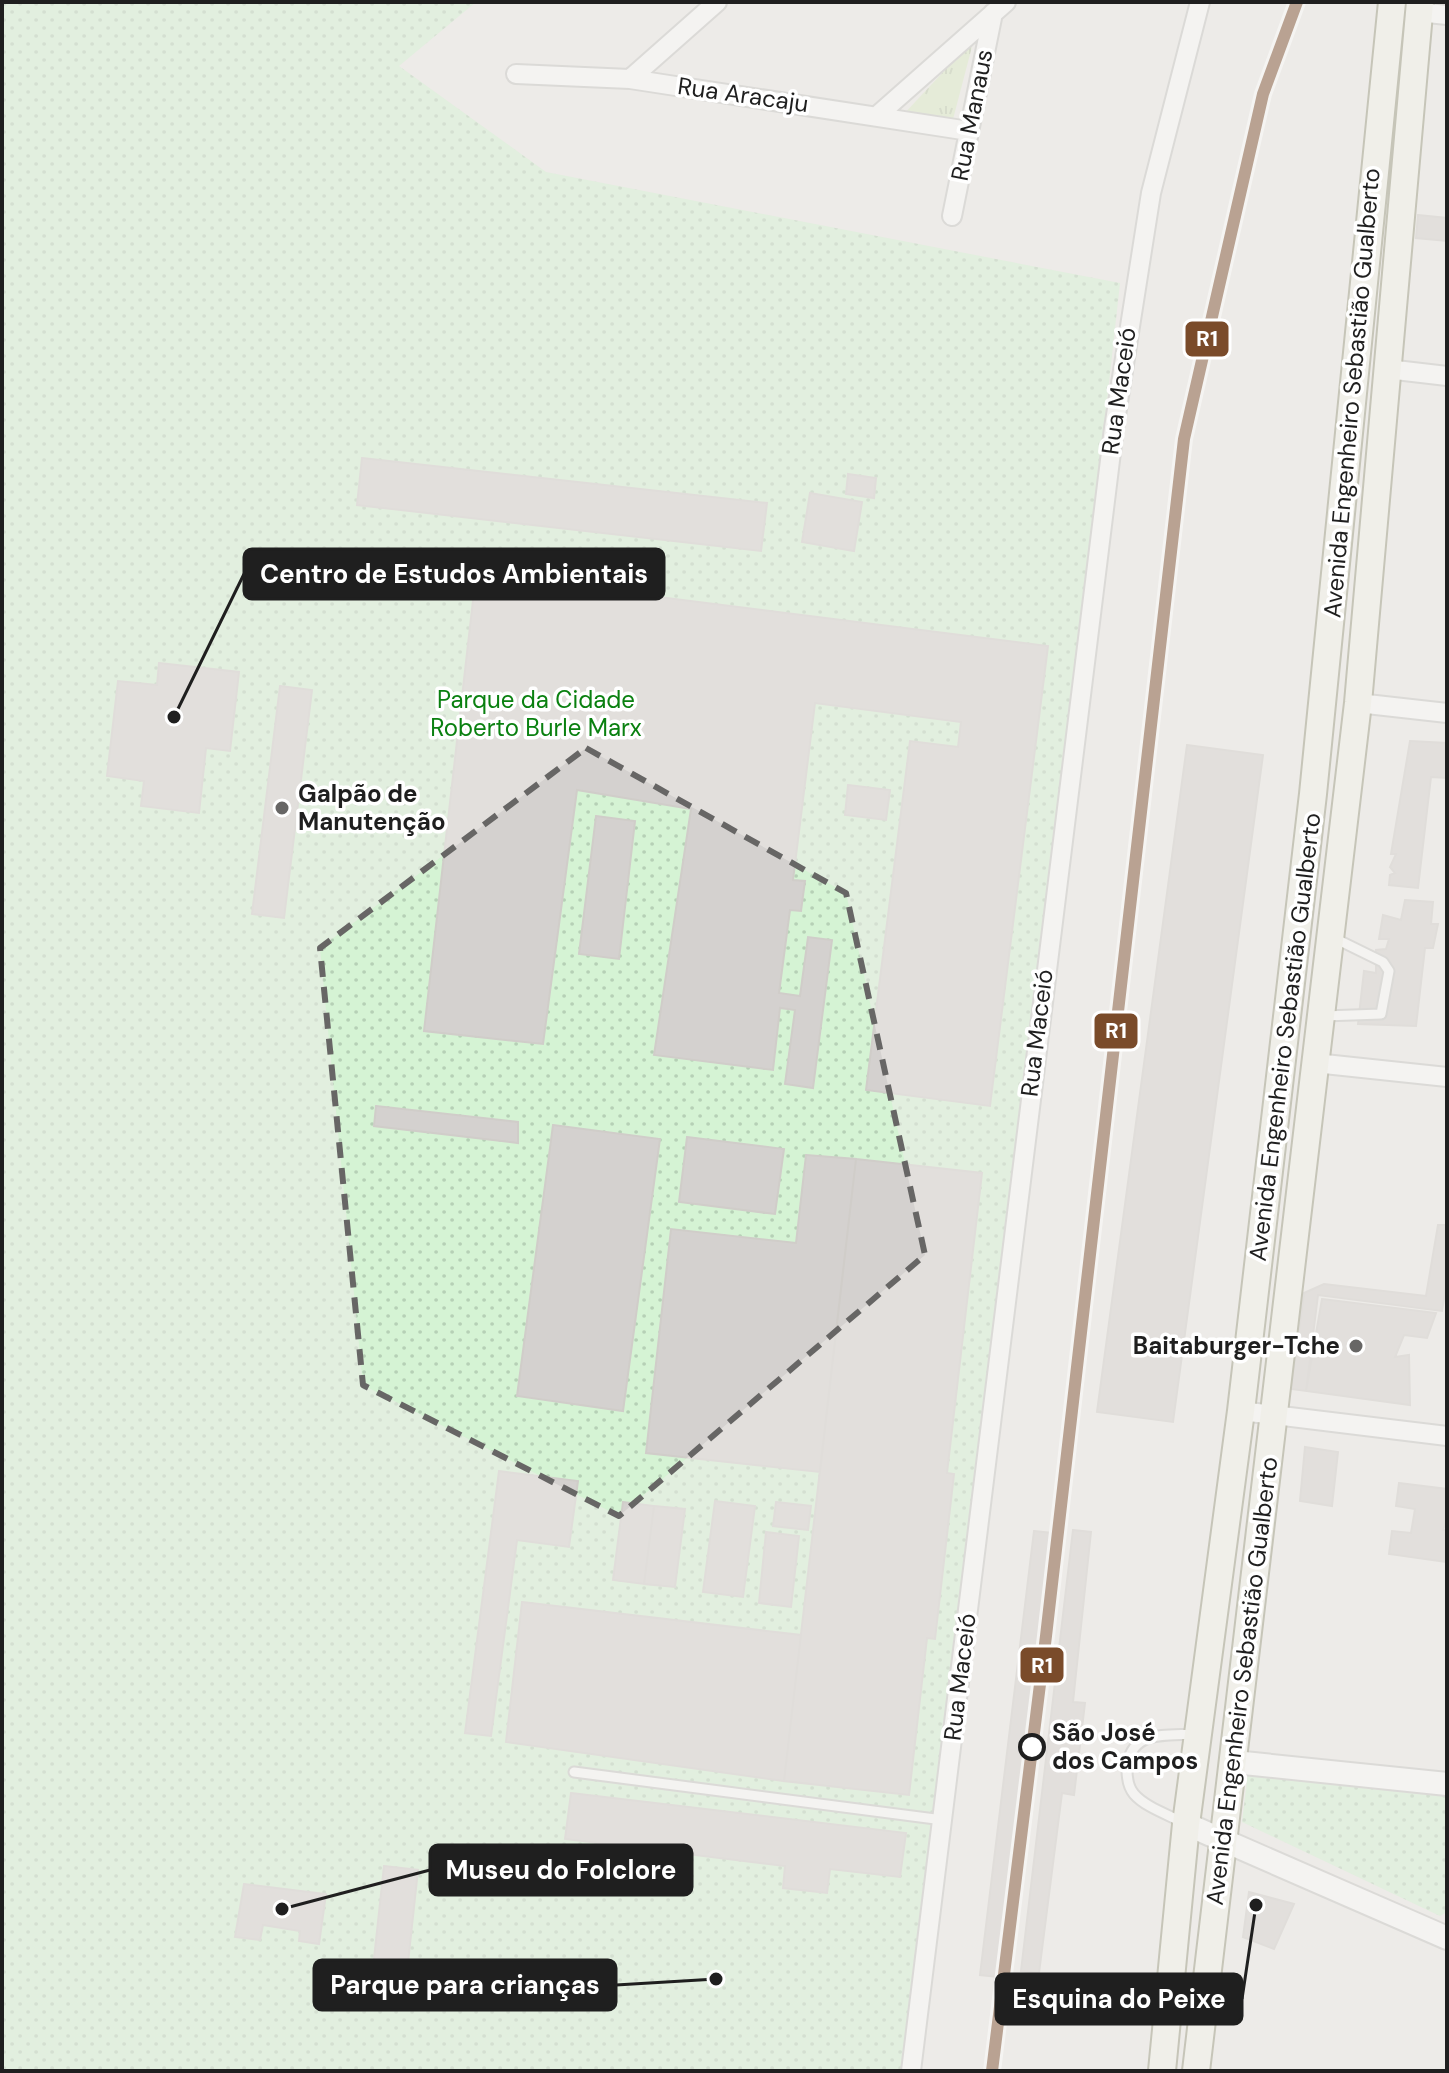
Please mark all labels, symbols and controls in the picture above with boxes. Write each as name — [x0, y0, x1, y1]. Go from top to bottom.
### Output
street label: Rua Manaus — [944, 47, 999, 183]
street label: Rua Aracaju — [676, 70, 810, 119]
street label: Avenida Engenheiro Sebastião Gualberto — [1316, 167, 1387, 619]
line badge: R1 — [1184, 320, 1230, 358]
text: R1 — [1196, 324, 1218, 353]
street label: Rua Maceió — [1094, 325, 1143, 456]
callout: Centro de Estudos Ambientais — [244, 549, 664, 599]
text: Centro de Estudos Ambientais — [260, 557, 648, 591]
park label: Parque da Cidade Roberto Burle Marx — [430, 684, 642, 743]
place label: Galpão de Manutenção — [298, 778, 446, 837]
marker: Galpão de Manutenção — [273, 799, 291, 817]
street label: Avenida Engenheiro Sebastião Gualberto — [1242, 811, 1327, 1263]
street label: Rua Maceió — [1013, 968, 1060, 1098]
line badge: R1 — [1093, 1012, 1139, 1050]
text: R1 — [1105, 1016, 1127, 1045]
place label: Baitaburger-Tche — [1133, 1330, 1340, 1361]
marker: Baitaburger-Tche — [1347, 1337, 1365, 1355]
street label: Avenida Engenheiro Sebastião Gualberto — [1199, 1455, 1284, 1907]
street label: Rua Maceió — [936, 1612, 983, 1742]
line badge: R1 — [1019, 1646, 1065, 1684]
text: R1 — [1031, 1651, 1053, 1680]
place label: São José dos Campos — [1052, 1717, 1198, 1776]
marker: São José dos Campos — [1019, 1734, 1045, 1760]
callout: Museu do Folclore — [430, 1845, 692, 1895]
text: Museu do Folclore — [446, 1853, 676, 1887]
callout: Parque para crianças — [314, 1960, 616, 2010]
text: Parque para crianças — [330, 1968, 600, 2002]
callout: Esquina do Peixe — [996, 1974, 1242, 2024]
text: Esquina do Peixe — [1012, 1982, 1226, 2016]

